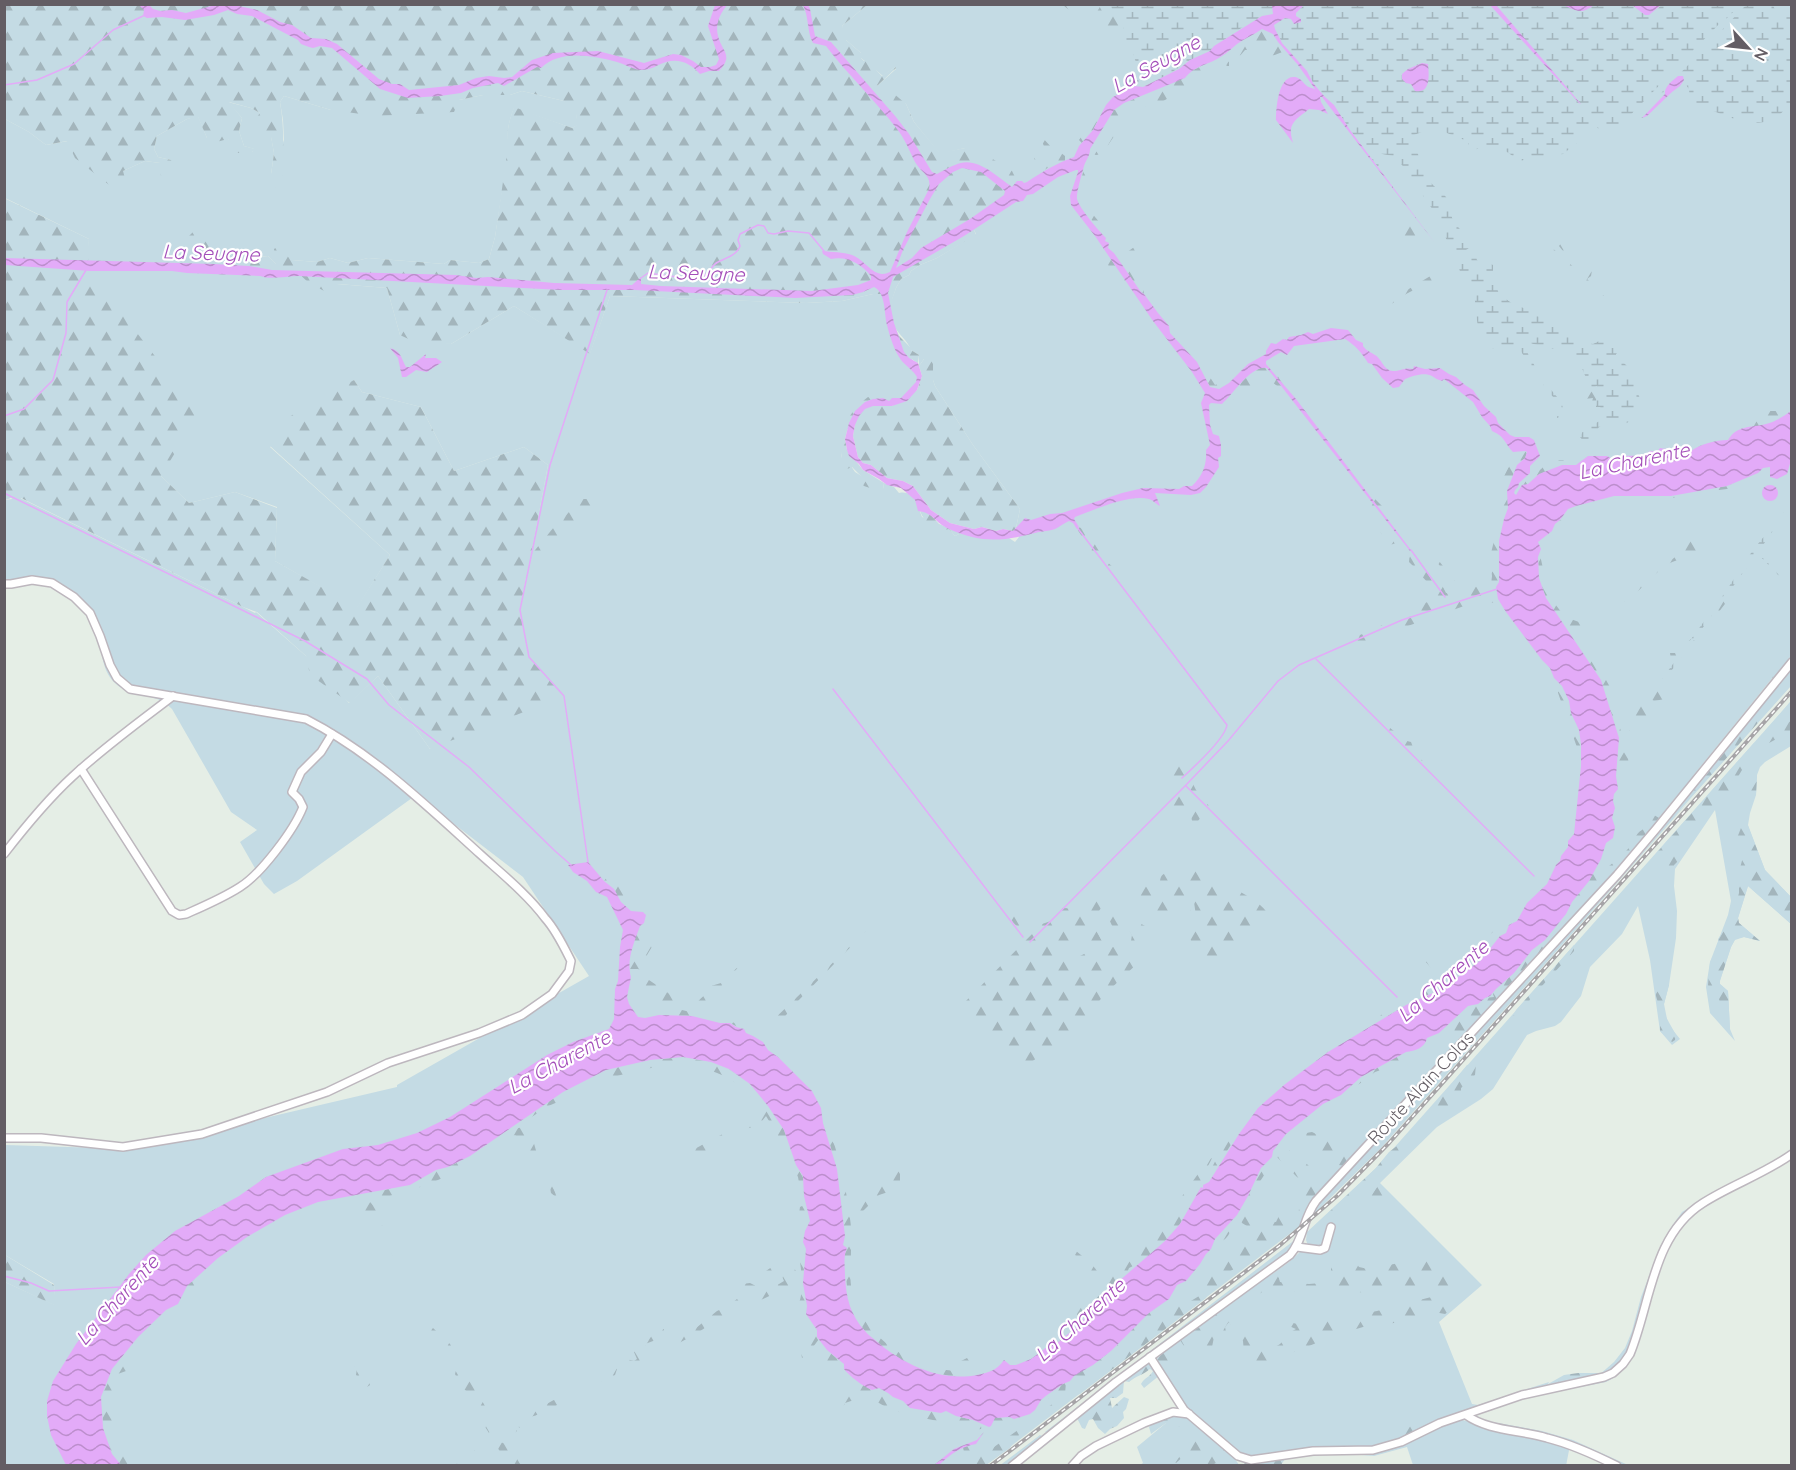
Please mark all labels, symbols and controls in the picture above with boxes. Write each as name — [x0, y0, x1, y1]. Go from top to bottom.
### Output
north arrow — [1718, 18, 1778, 78]
water label: La Seugne — [1107, 29, 1205, 98]
text: N — [1750, 45, 1773, 65]
water label: La Seugne — [162, 238, 261, 267]
water label: La Seugne — [647, 258, 746, 287]
water label: La Charente — [1576, 436, 1692, 484]
water label: La Charente — [1392, 934, 1494, 1027]
water label: La Charente — [503, 1024, 615, 1099]
street label: Route Alain Colas — [1362, 1026, 1479, 1149]
water label: La Charente — [70, 1249, 164, 1350]
water label: La Charente — [1029, 1272, 1130, 1367]

